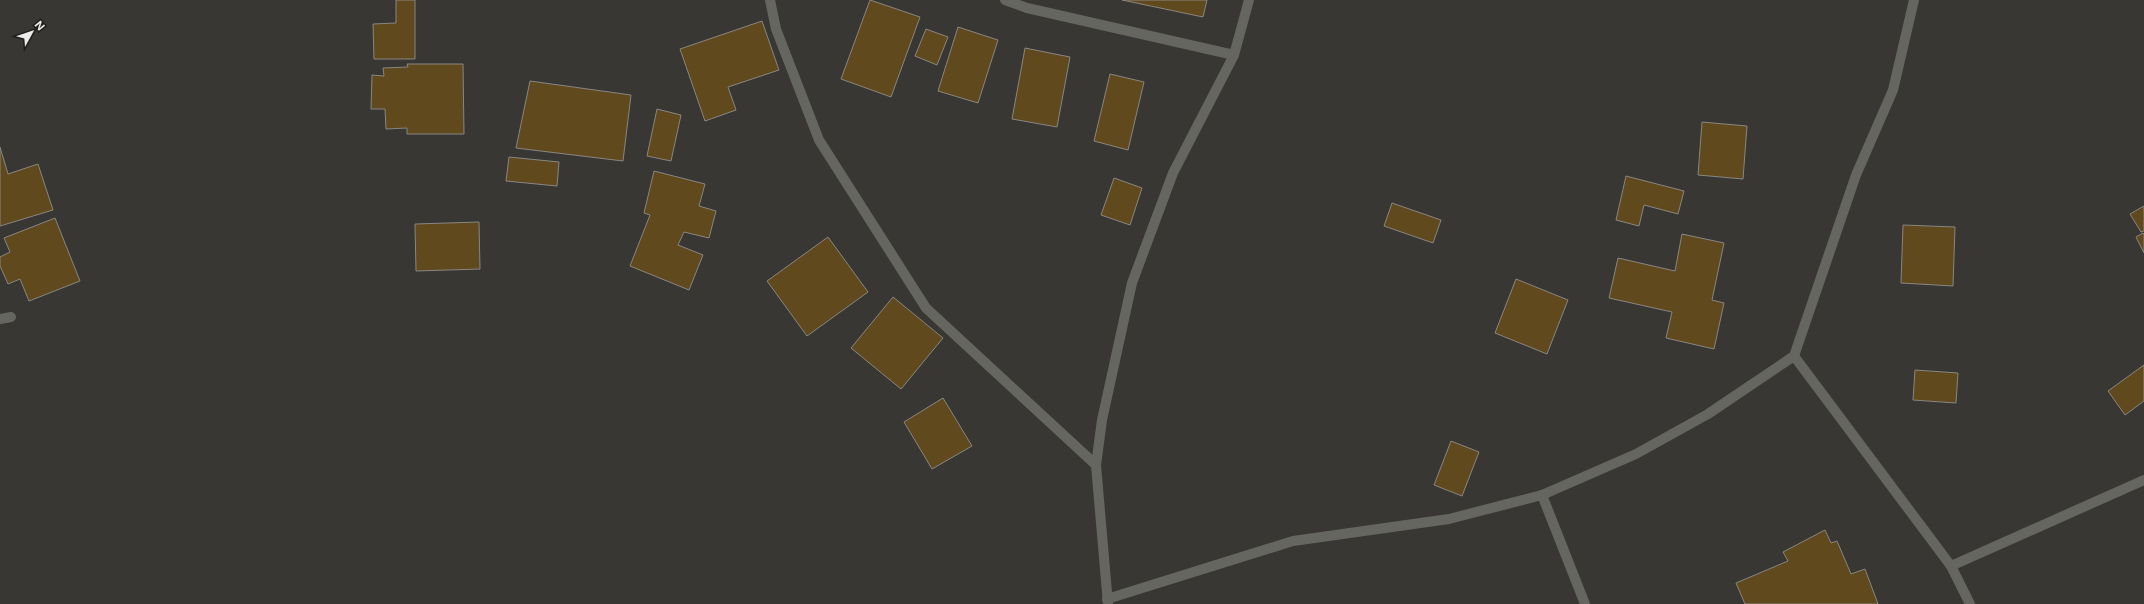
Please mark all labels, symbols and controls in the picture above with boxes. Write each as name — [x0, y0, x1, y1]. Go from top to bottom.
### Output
north arrow — [12, 12, 52, 52]
text: N — [32, 18, 48, 33]

